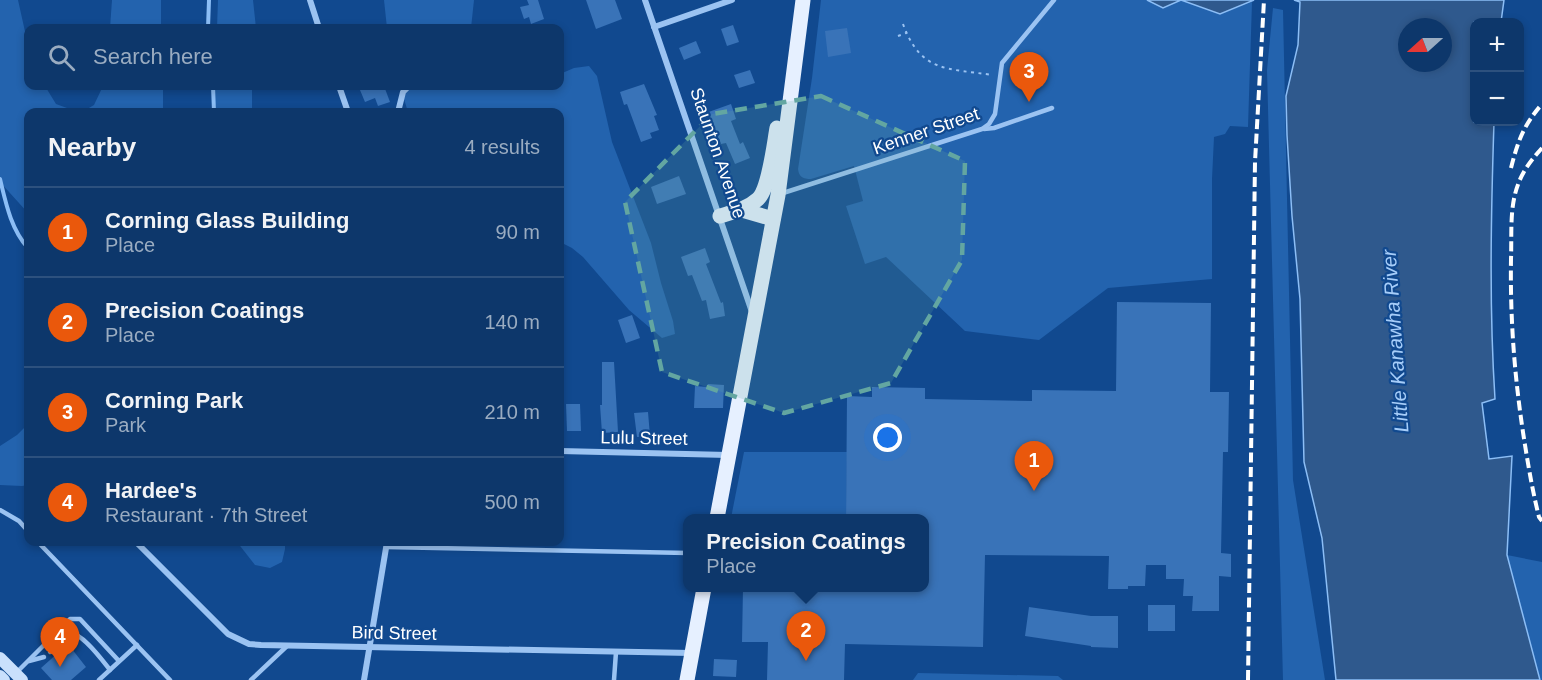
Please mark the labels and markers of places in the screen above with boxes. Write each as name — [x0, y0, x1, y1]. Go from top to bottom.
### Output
pin: 3 — [1010, 52, 1048, 102]
pin: 1 — [1014, 442, 1054, 491]
pin: 2 — [786, 612, 826, 661]
pin: 4 — [40, 618, 80, 667]

